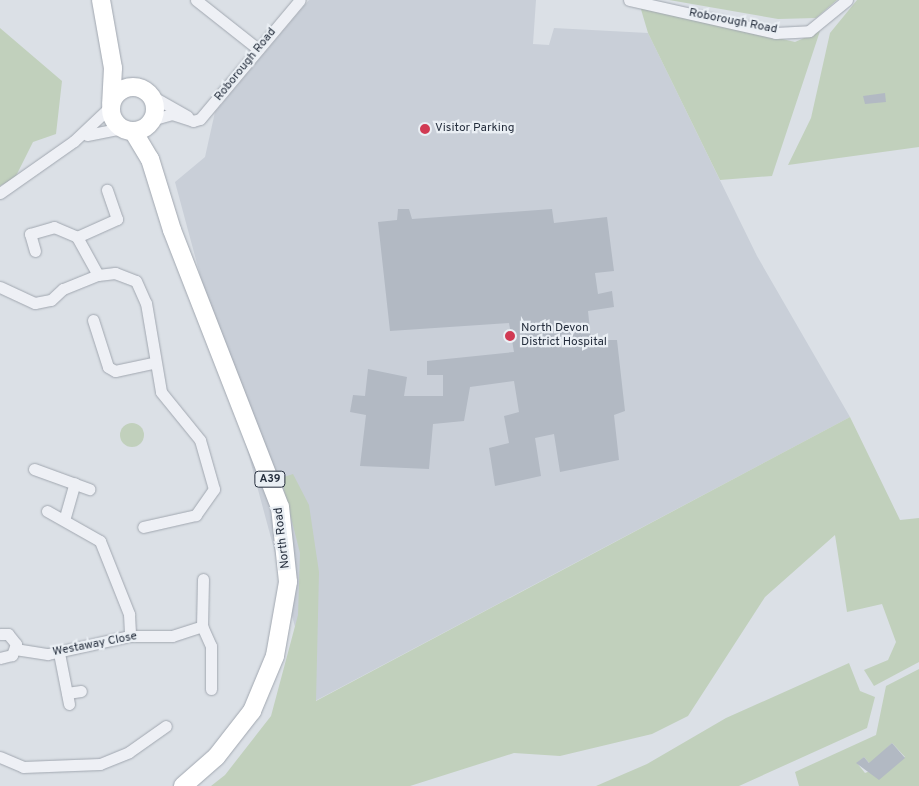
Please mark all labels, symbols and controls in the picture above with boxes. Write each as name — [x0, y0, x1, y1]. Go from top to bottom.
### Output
street label: Roborough Road — [688, 6, 778, 38]
street label: Roborough Road — [212, 26, 280, 104]
place label: Visitor Parking — [435, 122, 515, 136]
marker: Visitor Parking — [419, 123, 431, 135]
place label: North Devon District Hospital — [521, 322, 607, 350]
marker: North Devon District Hospital — [503, 329, 517, 343]
road number: A39 — [254, 470, 286, 488]
street label: North Road — [272, 507, 294, 569]
street label: Westaway Close — [52, 630, 138, 660]

